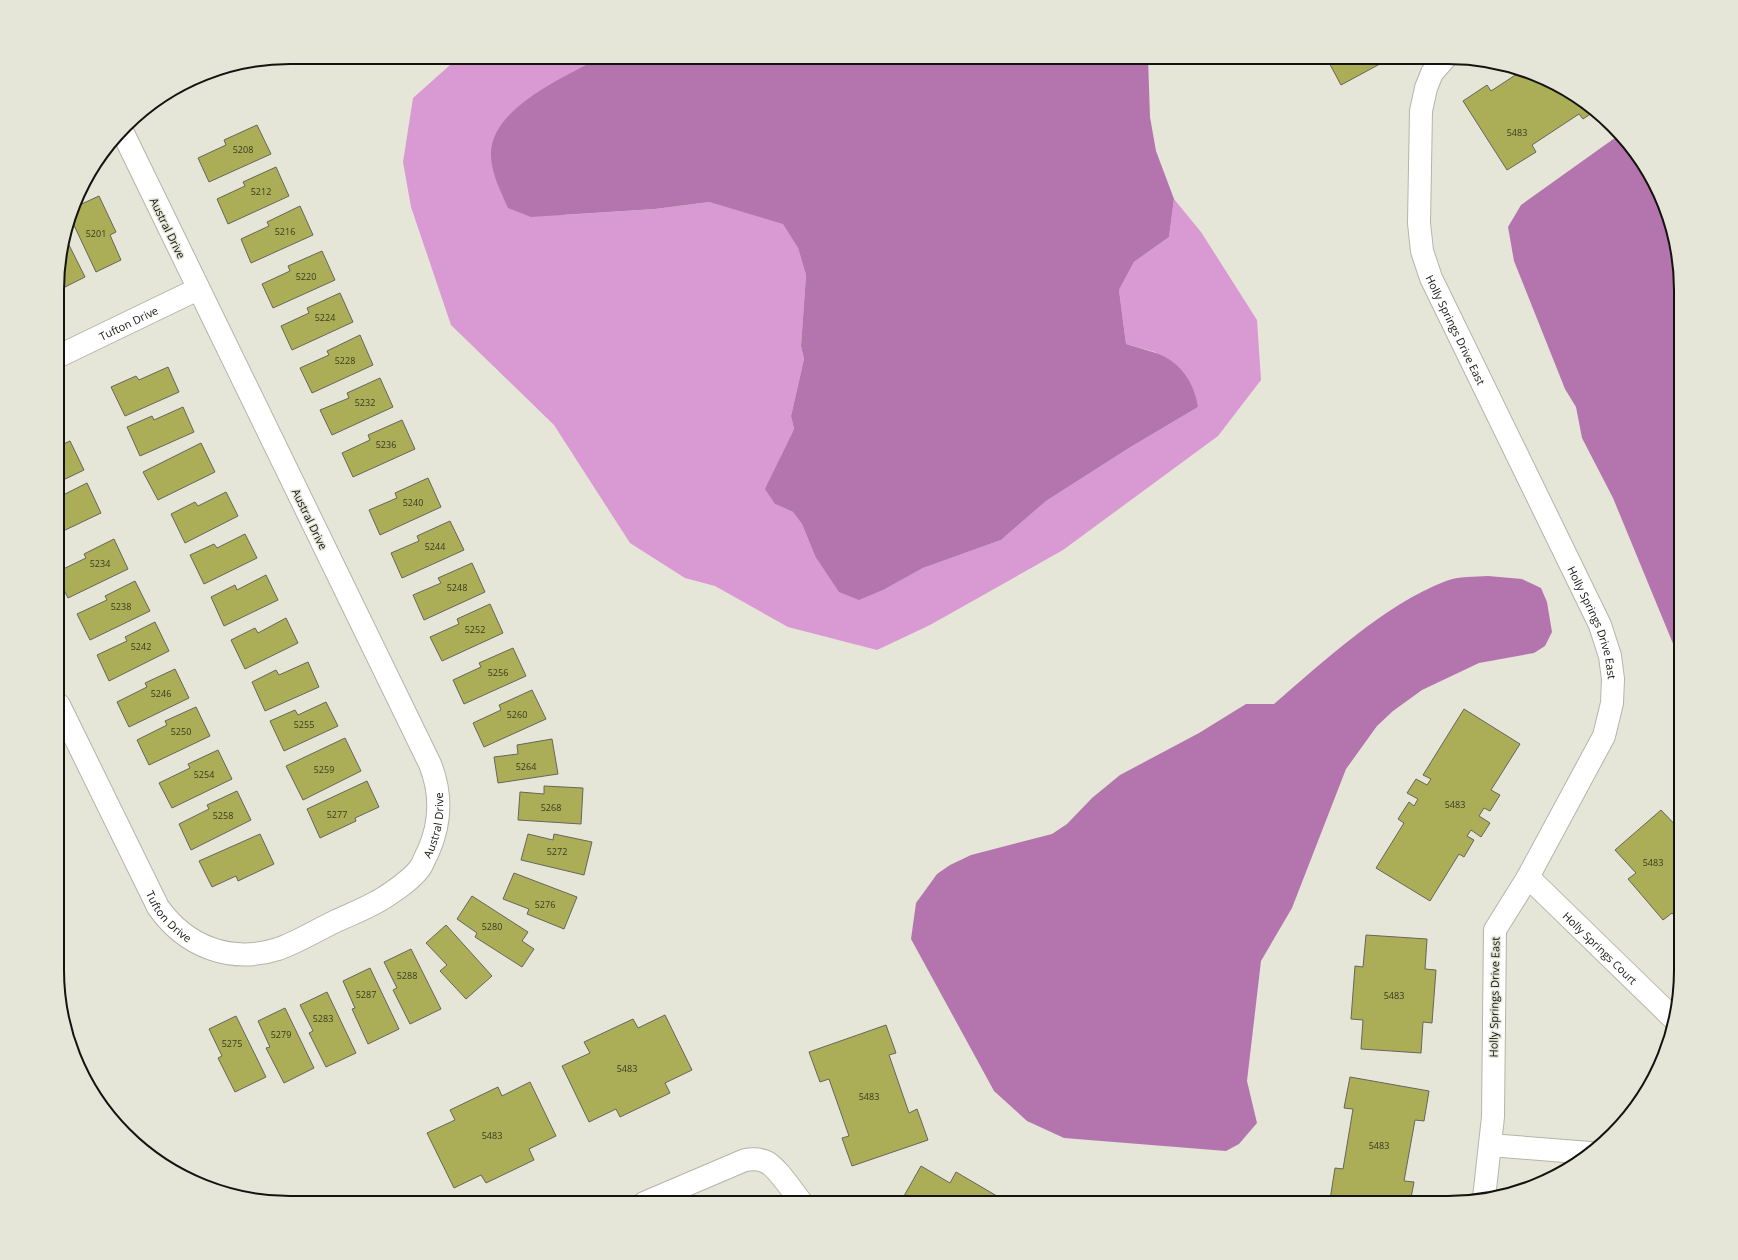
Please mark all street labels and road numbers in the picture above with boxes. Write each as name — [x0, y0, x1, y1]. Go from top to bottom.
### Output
street label: Austral Drive — [147, 195, 189, 261]
street label: Holly Springs Drive East — [1423, 272, 1489, 387]
street label: Tufton Drive — [96, 302, 160, 343]
street label: Austral Drive — [289, 486, 331, 552]
street label: Holly Springs Drive East — [1565, 563, 1620, 680]
street label: Austral Drive — [419, 792, 446, 860]
street label: Tufton Drive — [143, 888, 195, 945]
street label: Holly Springs Court — [1560, 908, 1641, 987]
street label: Holly Springs Drive East — [1485, 936, 1503, 1057]

